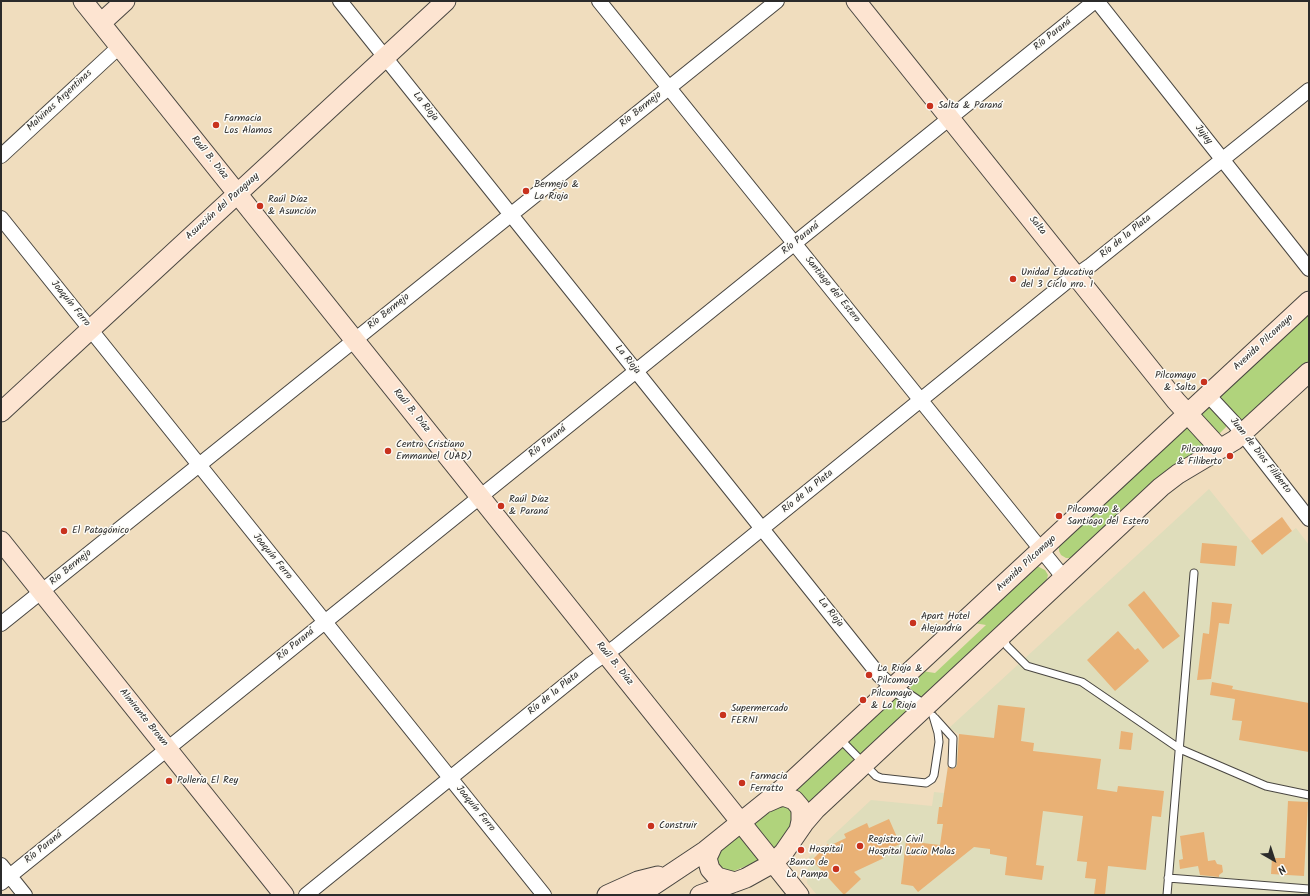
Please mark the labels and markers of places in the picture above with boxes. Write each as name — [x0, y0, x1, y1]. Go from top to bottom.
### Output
place label: Salta & Paraná — [938, 100, 1002, 112]
marker: Salta & Paraná — [925, 101, 935, 111]
place label: Farmacia Los Alamos — [224, 113, 272, 136]
marker: Farmacia Los Alamos — [211, 120, 221, 130]
place label: Bermejo & La Rioja — [534, 179, 579, 202]
marker: Bermejo & La Rioja — [521, 186, 531, 196]
place label: Raúl Díaz & Asunción — [268, 194, 316, 218]
marker: Raúl Díaz & Asunción — [255, 201, 265, 211]
place label: Unidad Educativa del 3 Ciclo nro. 1 — [1021, 267, 1093, 290]
marker: Unidad Educativa del 3 Ciclo nro. 1 — [1008, 274, 1018, 284]
place label: Pilcomayo & Salta — [1155, 370, 1196, 394]
marker: Pilcomayo & Salta — [1199, 377, 1209, 387]
place label: Centro Cristiano Emmanuel (UAD) — [396, 439, 472, 462]
place label: Pilcomayo & Filiberto — [1177, 444, 1222, 468]
marker: Centro Cristiano Emmanuel (UAD) — [383, 446, 393, 456]
marker: Pilcomayo & Filiberto — [1225, 451, 1235, 461]
place label: Raúl Díaz & Paraná — [509, 494, 549, 518]
marker: Raúl Díaz & Paraná — [496, 501, 506, 511]
place label: Pilcomayo & Santiago del Estero — [1067, 504, 1149, 528]
marker: Pilcomayo & Santiago del Estero — [1054, 511, 1064, 521]
place label: El Patagónico — [72, 525, 129, 537]
marker: El Patagónico — [59, 526, 69, 536]
place label: Apart Hotel Alejandría — [921, 611, 970, 634]
marker: Apart Hotel Alejandría — [908, 618, 918, 628]
place label: La Rioja & Pilcomayo — [877, 663, 922, 686]
marker: La Rioja & Pilcomayo — [864, 670, 874, 680]
place label: Pilcomayo & La Rioja — [871, 688, 916, 712]
marker: Pilcomayo & La Rioja — [858, 695, 868, 705]
place label: Supermercado FERNI — [731, 703, 788, 726]
marker: Supermercado FERNI — [718, 710, 728, 720]
place label: Farmacia Ferratto — [750, 771, 787, 794]
place label: Polleria El Rey — [177, 775, 238, 787]
marker: Polleria El Rey — [164, 776, 174, 786]
marker: Farmacia Ferratto — [737, 778, 747, 788]
place label: Construir — [659, 820, 697, 832]
marker: Construir — [646, 821, 656, 831]
place label: Registro Civil Hospital Lucio Molas — [868, 834, 955, 858]
marker: Registro Civil Hospital Lucio Molas — [855, 841, 865, 851]
place label: Hospital — [809, 844, 843, 856]
marker: Hospital — [796, 845, 806, 855]
place label: Banco de La Pampa — [786, 857, 828, 880]
marker: Banco de La Pampa — [831, 864, 841, 874]

